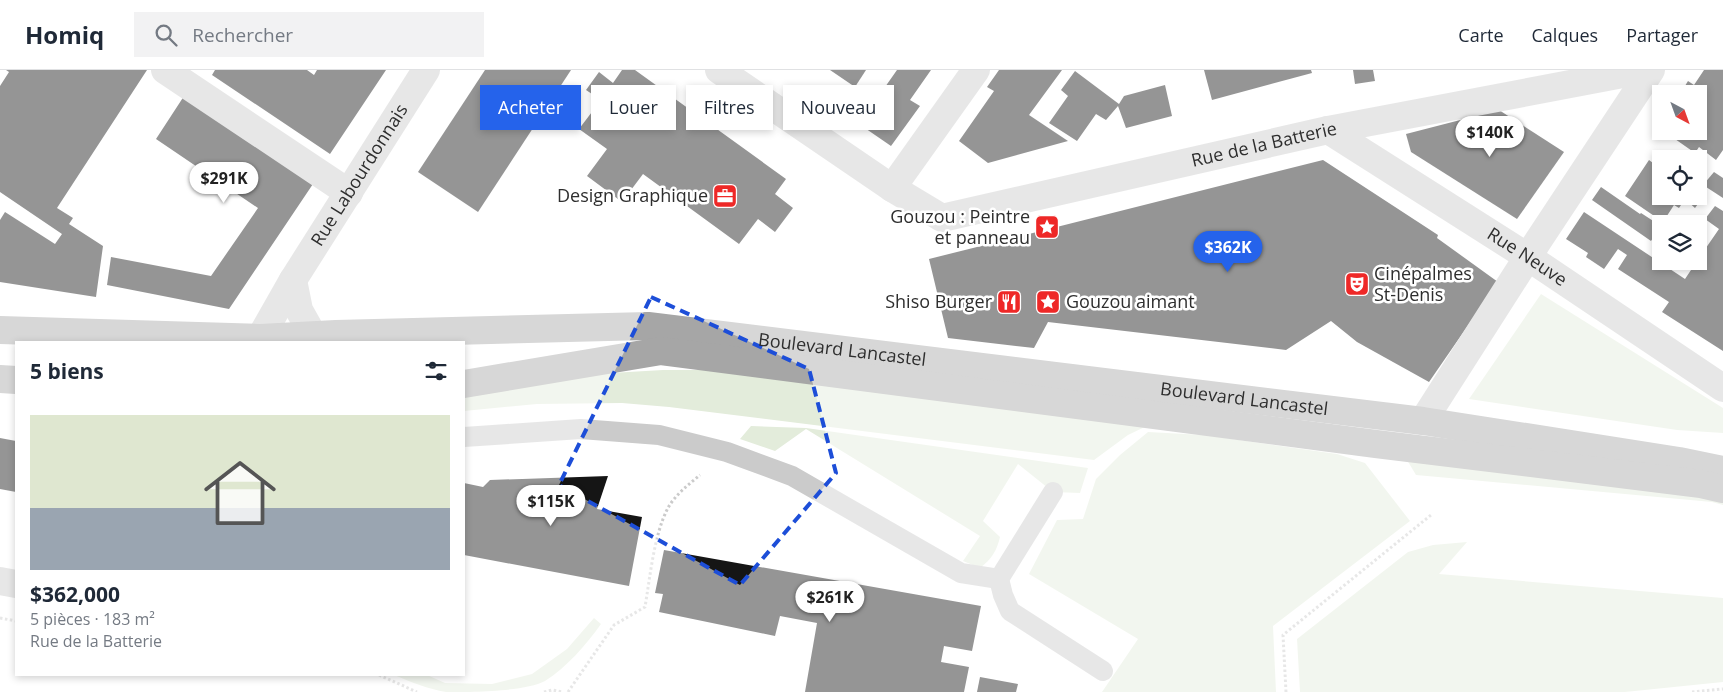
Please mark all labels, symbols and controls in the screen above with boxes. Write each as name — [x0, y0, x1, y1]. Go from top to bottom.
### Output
search box — [134, 12, 484, 57]
text: Homiq — [25, 18, 104, 51]
icon: search — [152, 21, 180, 49]
text: Rechercher — [192, 22, 293, 48]
text: Carte — [1458, 23, 1504, 47]
text: Calques — [1532, 23, 1598, 47]
text: Partager — [1626, 23, 1698, 47]
chip: Acheter — [480, 85, 581, 130]
chip: Louer — [591, 85, 676, 130]
chip: Filtres — [686, 85, 773, 130]
chip: Nouveau — [783, 85, 894, 130]
north arrow — [1652, 85, 1708, 140]
map controls — [1652, 85, 1707, 270]
street label: Rue Labourdonnais — [305, 99, 413, 250]
street label: Rue de la Batterie — [1189, 116, 1339, 172]
pin: $140K — [1455, 116, 1525, 158]
text: $140K — [1466, 121, 1514, 143]
button: locate — [1652, 150, 1707, 205]
pin: $291K — [189, 162, 259, 204]
text: $291K — [200, 167, 248, 189]
place label: Design Graphique — [557, 183, 708, 207]
office icon: Design Graphique — [712, 183, 738, 209]
place label: Gouzou : Peintre et panneau — [890, 204, 1030, 249]
place icon: Gouzou : Peintre et panneau — [1034, 214, 1060, 240]
button: layers — [1652, 215, 1707, 270]
street label: Rue Neuve — [1483, 221, 1572, 291]
pin: $362K — [1193, 230, 1263, 273]
text: $362K — [1204, 236, 1252, 258]
place label: Cinépalmes St-Denis — [1374, 261, 1472, 306]
theatre icon: Cinépalmes St-Denis — [1344, 271, 1370, 297]
place label: Shiso Burger — [885, 289, 993, 313]
restaurant icon: Shiso Burger — [996, 289, 1022, 315]
place icon: Gouzou aimant — [1035, 289, 1061, 315]
place label: Gouzou aimant — [1066, 289, 1195, 313]
street label: Boulevard Lancastel — [757, 327, 928, 371]
text: 5 biens — [30, 357, 104, 385]
icon: filters — [422, 357, 450, 385]
street label: Boulevard Lancastel — [1159, 376, 1330, 420]
icon: home — [195, 448, 285, 538]
pin: $115K — [516, 484, 586, 527]
text: $115K — [527, 490, 575, 512]
text: $362,000 — [30, 580, 120, 608]
pin: $261K — [795, 580, 865, 623]
text: $261K — [806, 586, 854, 608]
text: 5 pièces · 183 m² — [30, 608, 155, 630]
text: Rue de la Batterie — [30, 630, 162, 652]

